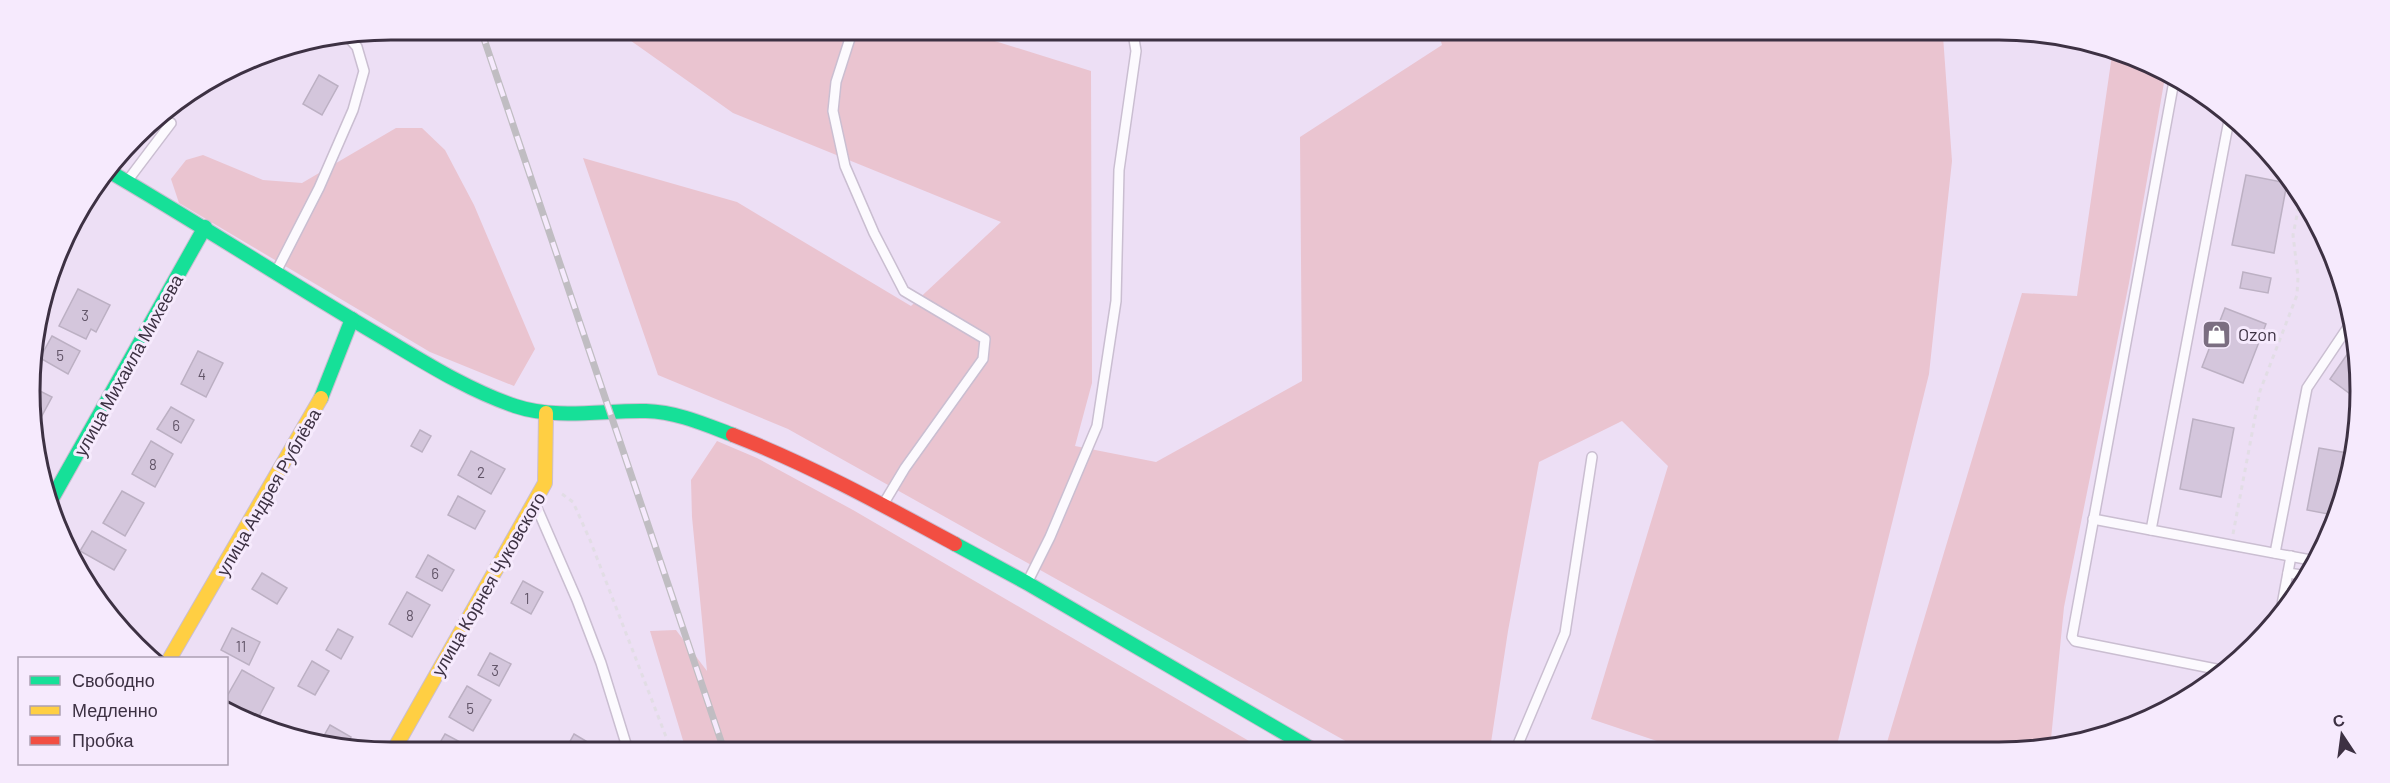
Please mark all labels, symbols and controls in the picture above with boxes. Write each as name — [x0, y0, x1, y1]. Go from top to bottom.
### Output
street label: улица Михаила Михеева — [69, 269, 188, 460]
house number: 3 — [81, 306, 89, 324]
shop icon: Ozon — [2201, 318, 2233, 350]
place label: Ozon — [2238, 323, 2277, 345]
house number: 5 — [56, 346, 64, 364]
house number: 4 — [198, 365, 206, 383]
street label: улица Андрея Рублёва — [211, 404, 325, 580]
house number: 6 — [172, 416, 180, 434]
house number: 8 — [149, 455, 157, 473]
house number: 2 — [477, 463, 485, 481]
street label: улица Корнея Чуковского — [426, 488, 550, 680]
house number: 6 — [431, 564, 439, 582]
house number: 1 — [524, 589, 530, 607]
house number: 8 — [406, 606, 414, 624]
house number: 11 — [236, 637, 246, 655]
legend — [18, 657, 228, 765]
house number: 3 — [491, 661, 499, 679]
text: Свободно — [72, 669, 155, 691]
text: Медленно — [72, 699, 158, 721]
house number: 5 — [466, 699, 474, 717]
north arrow — [2312, 705, 2372, 765]
text: С — [2331, 709, 2347, 730]
text: Пробка — [72, 729, 135, 751]

